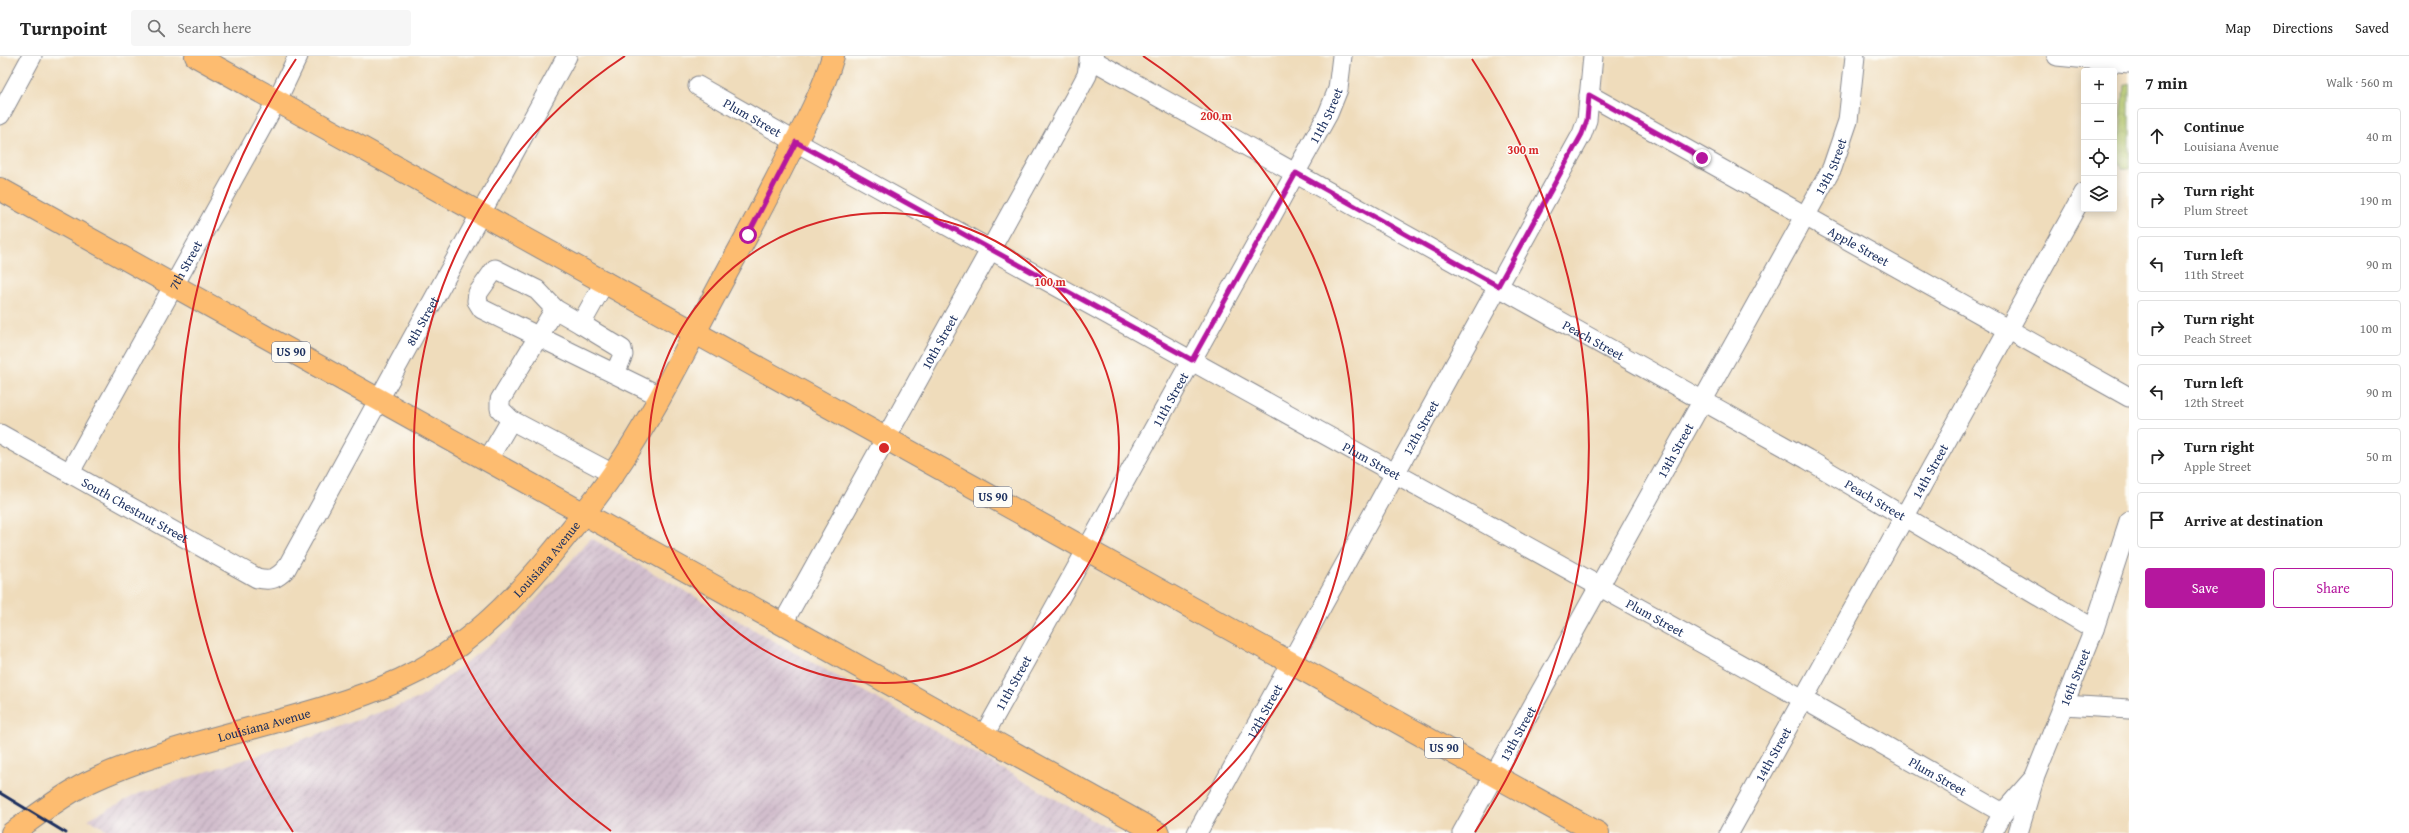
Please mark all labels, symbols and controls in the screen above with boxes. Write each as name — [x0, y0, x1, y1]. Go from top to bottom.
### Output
search box — [131, 10, 411, 46]
text: Turnpoint — [20, 14, 107, 42]
icon: search — [145, 17, 167, 39]
text: Search here — [177, 17, 251, 38]
text: Map — [2225, 18, 2251, 38]
text: Directions — [2273, 18, 2333, 38]
text: Saved — [2355, 18, 2389, 38]
map controls — [2081, 68, 2117, 212]
button: + — [2081, 68, 2117, 104]
text: 7 min — [2145, 70, 2187, 95]
text: Walk · 560 m — [2326, 73, 2393, 92]
street label: 11th Street — [1304, 84, 1348, 147]
street label: Plum Street — [720, 94, 785, 142]
button: − — [2081, 104, 2117, 140]
text: 200 m — [1200, 107, 1233, 124]
text: Continue — [2184, 116, 2245, 137]
icon: ahead — [2146, 125, 2168, 147]
text: 40 m — [2366, 127, 2392, 146]
street label: 13th Street — [1810, 135, 1852, 198]
text: Louisiana Avenue — [2184, 137, 2279, 156]
button: locate — [2081, 140, 2117, 176]
text: 300 m — [1507, 141, 1540, 158]
route end — [1693, 149, 1711, 167]
button: layers — [2081, 176, 2117, 212]
text: Turn right — [2184, 180, 2255, 201]
icon: right — [2146, 189, 2168, 211]
text: 190 m — [2360, 191, 2392, 210]
text: Plum Street — [2184, 201, 2248, 220]
street label: Apple Street — [1824, 221, 1893, 271]
route start — [739, 226, 757, 244]
street label: 7th Street — [164, 237, 207, 293]
text: Turn left — [2184, 244, 2243, 265]
icon: left — [2146, 253, 2168, 275]
text: 90 m — [2366, 255, 2392, 274]
text: 11th Street — [2184, 265, 2244, 284]
text: 100 m — [1034, 273, 1067, 290]
street label: 8th Street — [401, 292, 444, 349]
text: Turn right — [2184, 308, 2255, 329]
street label: 10th Street — [917, 311, 963, 373]
street label: Peach Street — [1559, 315, 1628, 365]
icon: right — [2146, 317, 2168, 339]
text: 100 m — [2360, 319, 2392, 338]
text: Peach Street — [2184, 329, 2252, 348]
road number: US 90 — [272, 342, 310, 362]
street label: 11th Street — [1148, 368, 1194, 431]
text: Turn left — [2184, 372, 2243, 393]
icon: left — [2146, 381, 2168, 403]
text: 90 m — [2366, 383, 2392, 402]
text: 12th Street — [2184, 393, 2244, 412]
street label: 12th Street — [1398, 396, 1444, 459]
street label: 13th Street — [1652, 419, 1699, 481]
text: Turn right — [2184, 436, 2255, 457]
street label: Plum Street — [1339, 437, 1405, 485]
street label: 14th Street — [1907, 440, 1953, 502]
centre of rings — [877, 441, 891, 455]
icon: right — [2146, 445, 2168, 467]
text: 50 m — [2366, 447, 2392, 466]
text: Apple Street — [2184, 457, 2251, 476]
street label: South Chestnut Street — [78, 473, 192, 548]
street label: Peach Street — [1841, 475, 1910, 526]
road number: US 90 — [974, 487, 1012, 507]
icon: arrive — [2146, 509, 2168, 531]
text: Arrive at destination — [2184, 510, 2323, 531]
street label: Louisiana Avenue — [509, 517, 585, 602]
button: Save — [2145, 568, 2265, 608]
button: Share — [2273, 568, 2393, 608]
street label: Plum Street — [1623, 594, 1688, 642]
street label: 16th Street — [2055, 645, 2095, 709]
street label: 11th Street — [991, 652, 1037, 714]
street label: 12th Street — [1242, 680, 1288, 742]
street label: 13th Street — [1495, 702, 1541, 765]
street label: Louisiana Avenue — [216, 703, 313, 747]
street label: 14th Street — [1750, 723, 1796, 785]
road number: US 90 — [1425, 738, 1463, 758]
street label: Plum Street — [1905, 752, 1971, 801]

